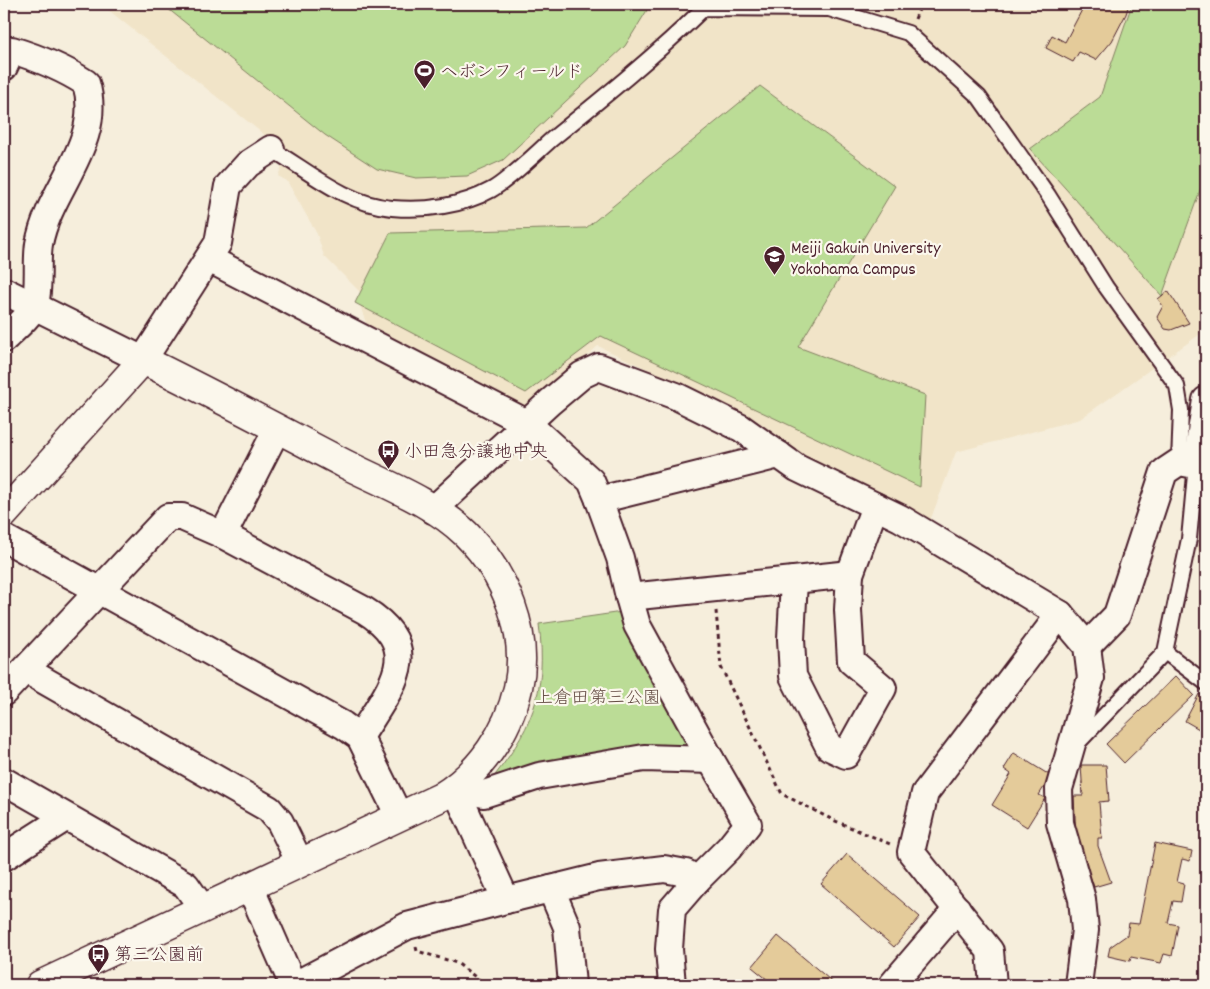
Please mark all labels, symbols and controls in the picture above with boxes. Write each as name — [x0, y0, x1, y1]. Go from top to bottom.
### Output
sports icon: ヘボンフィールド — [412, 59, 436, 90]
place label: ヘボンフィールド — [440, 61, 583, 86]
place label: Meiji Gakuin University Yokohama Campus — [791, 237, 941, 283]
school or university icon: Meiji Gakuin University Yokohama Campus — [763, 245, 787, 276]
bus stop icon: 小田急分譲地中央 — [376, 439, 400, 470]
place label: 小田急分譲地中央 — [404, 441, 548, 466]
park label: 上倉田第三公園 — [535, 687, 661, 712]
bus stop icon: 第三公園前 — [86, 942, 110, 973]
place label: 第三公園前 — [114, 944, 204, 969]

